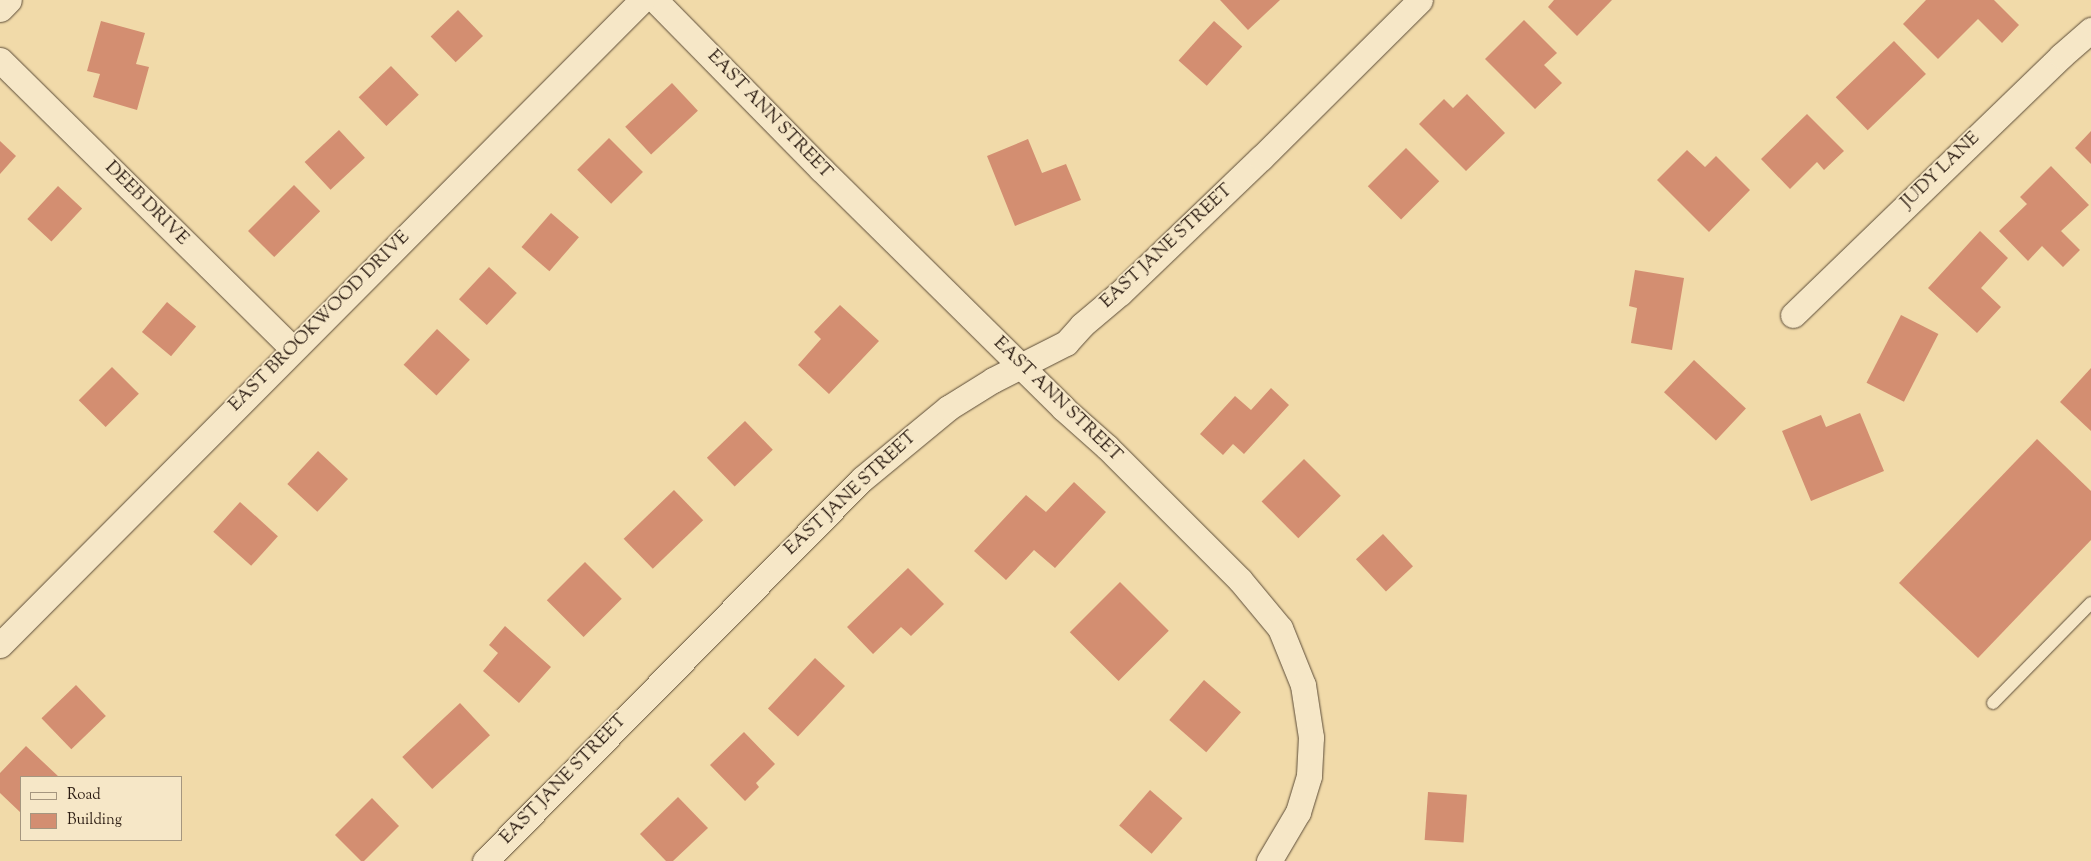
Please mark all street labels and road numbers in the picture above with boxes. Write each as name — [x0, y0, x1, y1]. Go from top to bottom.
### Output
street label: EAST ANN STREET — [702, 46, 836, 184]
street label: JUDY LANE — [1897, 128, 1985, 214]
street label: DEEB DRIVE — [100, 158, 192, 250]
street label: EAST JANE STREET — [1097, 180, 1237, 314]
street label: EAST BROOKWOOD DRIVE — [225, 227, 415, 417]
street label: EAST ANN STREET — [988, 333, 1126, 467]
street label: EAST JANE STREET — [781, 427, 921, 561]
street label: EAST JANE STREET — [496, 711, 632, 849]

